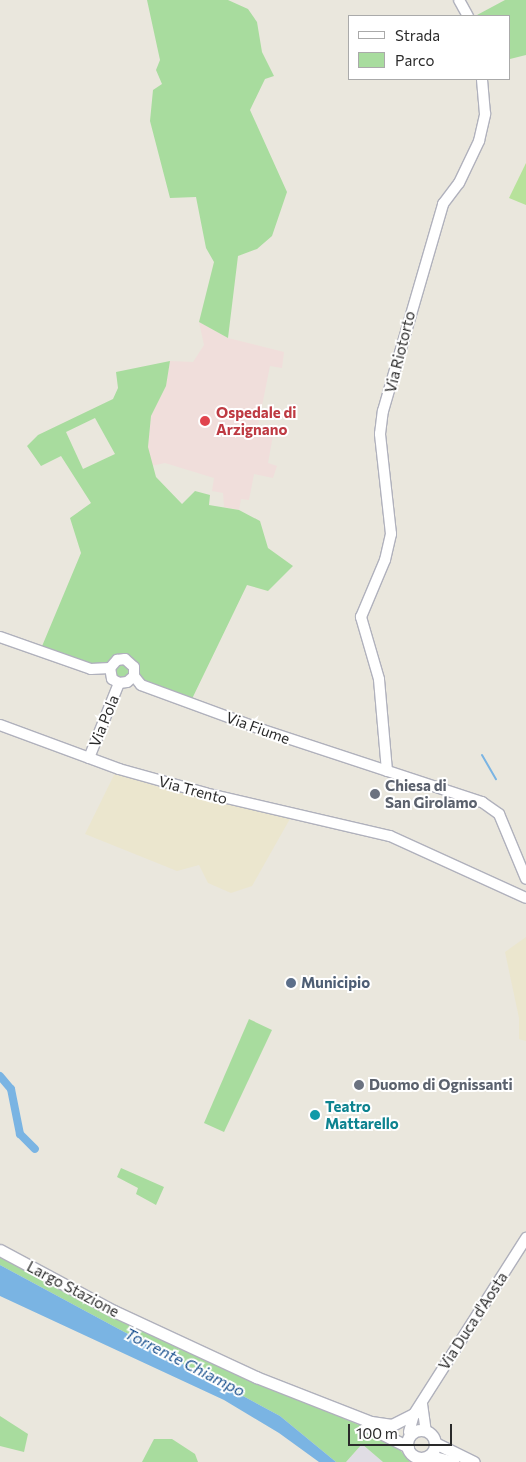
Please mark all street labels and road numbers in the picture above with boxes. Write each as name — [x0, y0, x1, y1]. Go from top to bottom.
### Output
street label: Via Riotorto — [381, 309, 419, 395]
street label: Via Pola — [85, 692, 123, 750]
street label: Via Fiume — [224, 708, 292, 748]
street label: Via Trento — [157, 772, 229, 808]
street label: Largo Stazione — [24, 1257, 122, 1321]
street label: Via Duca d'Aosta — [435, 1269, 511, 1373]

